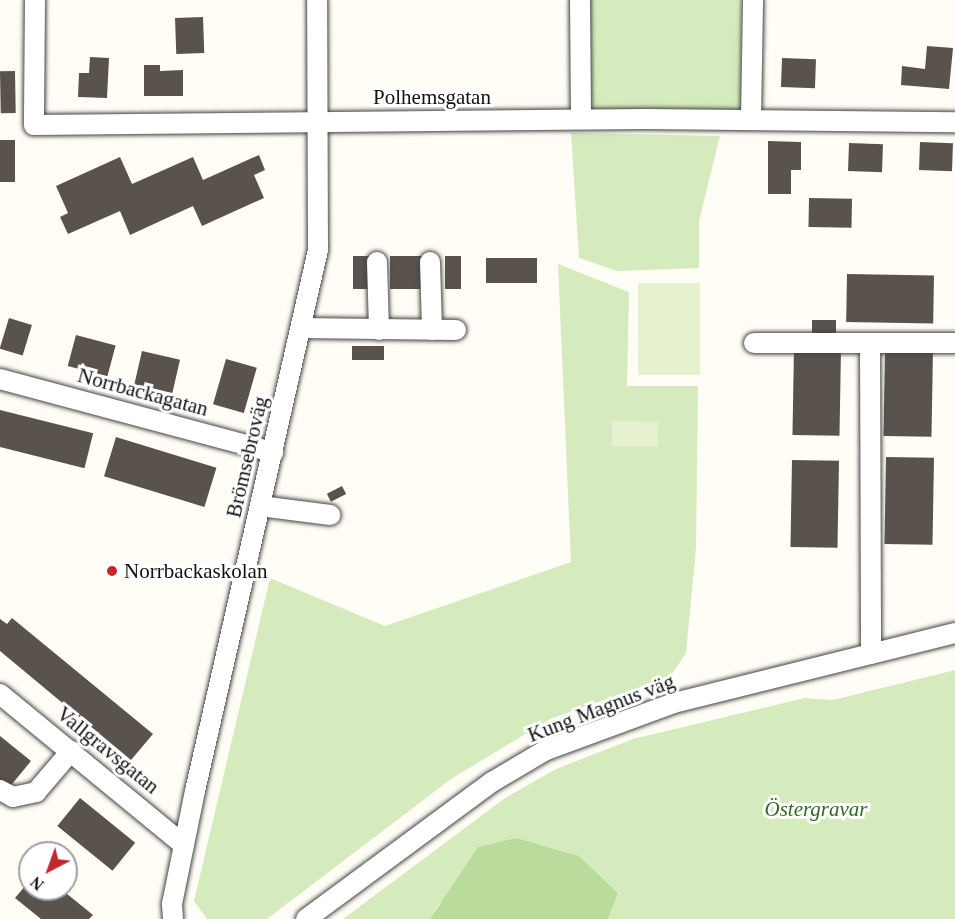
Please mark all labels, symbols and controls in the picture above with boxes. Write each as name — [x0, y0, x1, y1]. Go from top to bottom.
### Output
street label: Polhemsgatan — [373, 84, 491, 110]
street label: Norrbackagatan — [75, 362, 211, 422]
street label: Brömsebroväg — [221, 394, 273, 520]
place label: Norrbackaskolan — [124, 558, 267, 584]
marker: Norrbackaskolan — [105, 564, 119, 578]
street label: Kung Magnus väg — [524, 668, 678, 748]
street label: Vallgravsgatan — [52, 701, 164, 799]
park label: Östergravar — [764, 796, 868, 822]
north arrow — [18, 841, 78, 901]
text: N — [27, 873, 47, 894]

